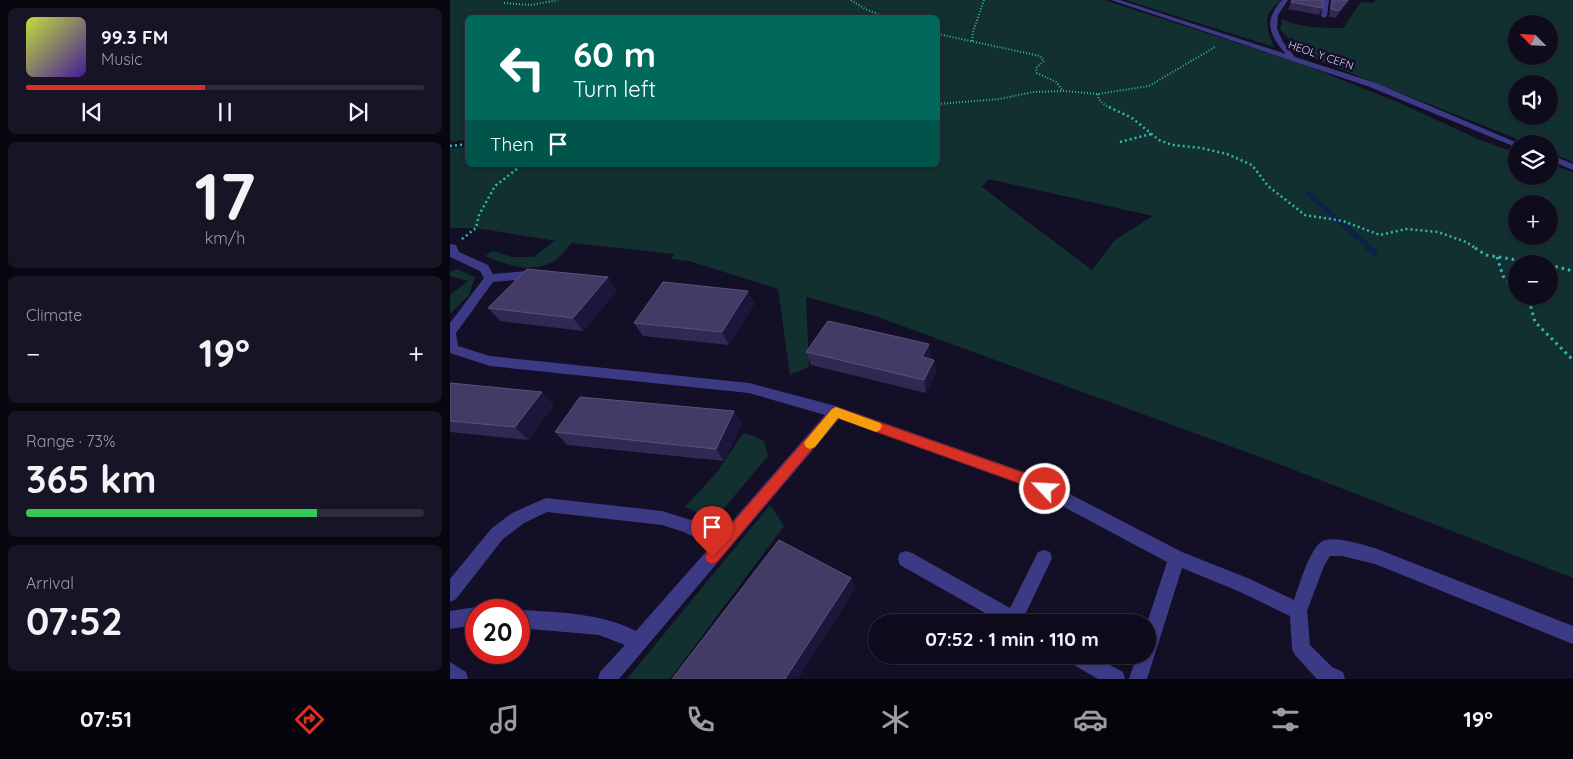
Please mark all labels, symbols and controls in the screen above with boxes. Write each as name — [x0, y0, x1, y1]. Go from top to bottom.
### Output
north arrow — [1508, 15, 1558, 65]
map controls — [1508, 15, 1558, 305]
text: 99.3 FM — [101, 25, 168, 49]
text: 60 m — [573, 32, 656, 76]
icon: left — [490, 35, 555, 100]
street label: HEOL Y CEFN — [1286, 37, 1356, 73]
text: Music — [101, 49, 143, 69]
text: Turn left — [573, 75, 656, 103]
button: sound — [1508, 75, 1558, 125]
icon: previous — [78, 98, 106, 126]
icon: pause — [211, 98, 239, 126]
icon: next — [344, 98, 372, 126]
icon: arrive — [544, 130, 572, 158]
text: Then — [490, 132, 534, 156]
button: layers — [1508, 135, 1558, 185]
text: 17 — [195, 155, 255, 236]
button: + — [1508, 195, 1558, 245]
text: km/h — [205, 228, 245, 248]
button: − — [1508, 255, 1558, 305]
text: Climate — [26, 305, 82, 325]
text: 19° — [199, 329, 250, 377]
text: − — [26, 336, 41, 371]
text: + — [408, 336, 424, 371]
text: Range · 73% — [26, 431, 115, 451]
text: 365 km — [26, 455, 157, 503]
position arrow — [1018, 462, 1070, 514]
pin — [691, 506, 733, 557]
icon: arrive — [698, 513, 726, 541]
text: Arrival — [26, 573, 74, 593]
text: 07:52 — [26, 597, 123, 645]
speed limit sign: 20 — [465, 599, 530, 664]
text: 07:52 · 1 min · 110 m — [925, 627, 1099, 651]
icon: directions — [292, 702, 327, 737]
icon: music — [487, 702, 522, 737]
icon: phone — [683, 702, 718, 737]
icon: climate — [878, 702, 913, 737]
icon: car — [1073, 702, 1108, 737]
icon: filters — [1268, 702, 1303, 737]
text: 07:51 — [80, 705, 132, 733]
text: 19° — [1463, 705, 1493, 733]

